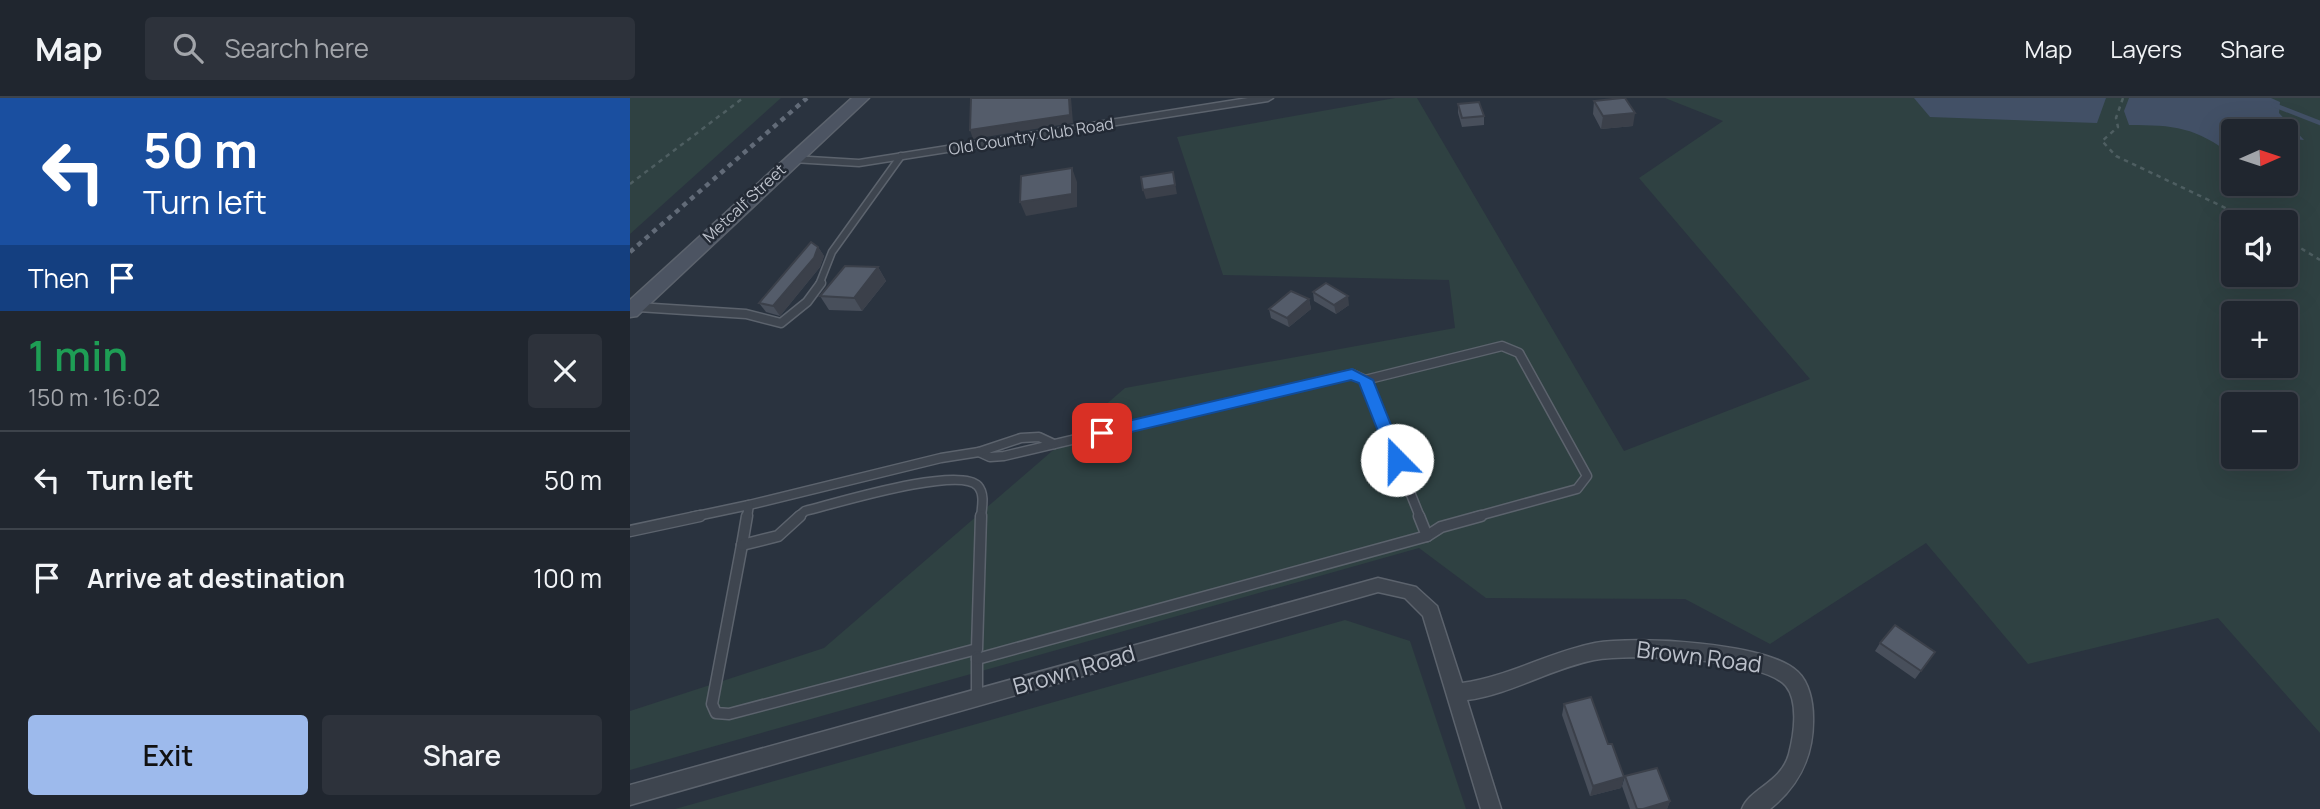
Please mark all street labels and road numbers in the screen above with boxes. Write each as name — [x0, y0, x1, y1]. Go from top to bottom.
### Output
street label: Old Country Club Road — [947, 112, 1115, 160]
street label: Metcalf Street — [698, 159, 790, 247]
street label: Brown Road — [1635, 632, 1763, 680]
street label: Brown Road — [1009, 636, 1139, 702]

